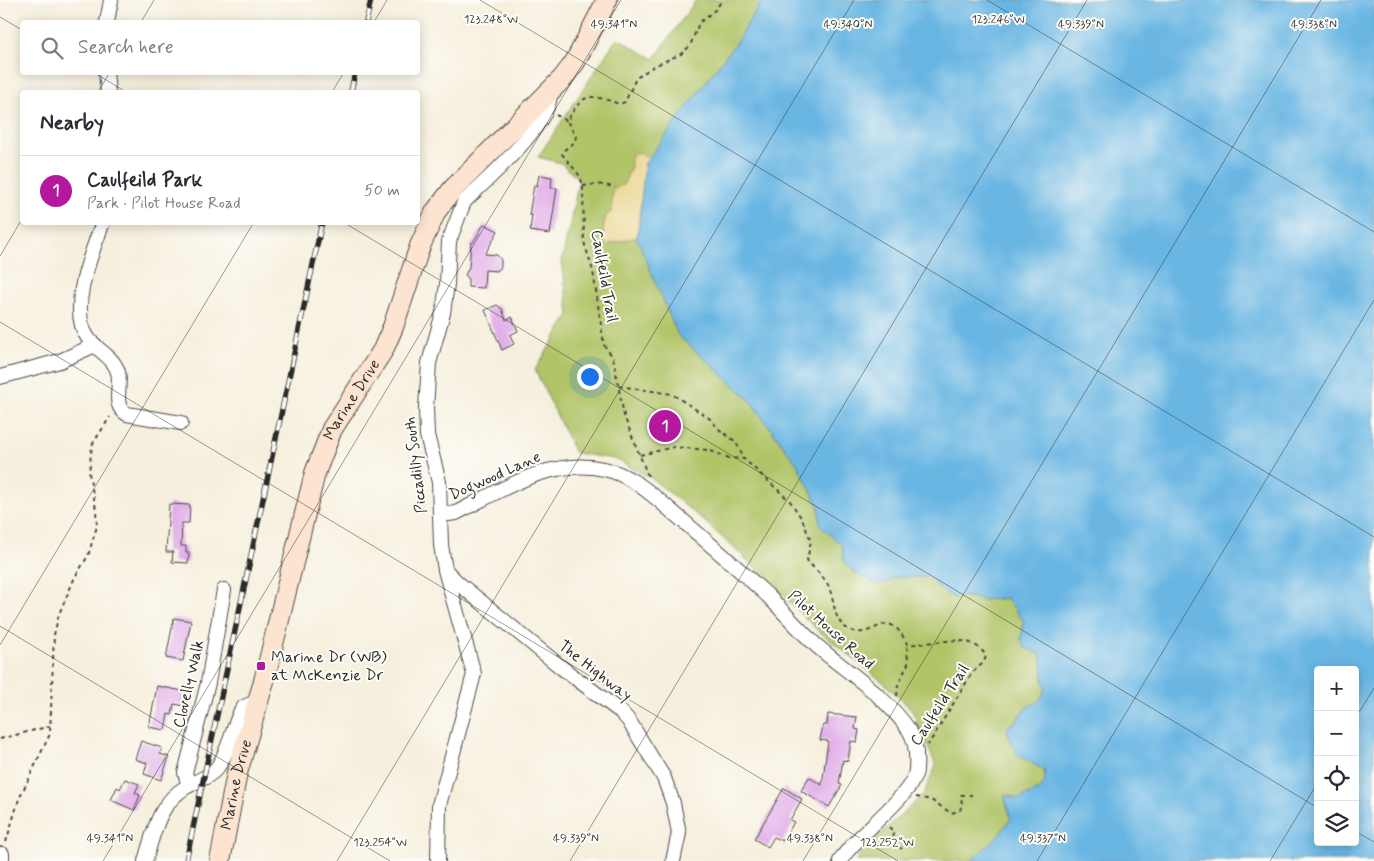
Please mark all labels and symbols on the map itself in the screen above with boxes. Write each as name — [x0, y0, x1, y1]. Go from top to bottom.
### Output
text: 123.248°W — [464, 12, 518, 28]
text: 123.246°W — [971, 12, 1025, 28]
text: 49.341°N — [591, 17, 637, 33]
text: 49.340°N — [824, 17, 872, 33]
text: 49.339°N — [1058, 17, 1104, 33]
text: 49.338°N — [1291, 17, 1337, 33]
street label: Caulfeild Trail — [586, 228, 622, 324]
street label: Marine Drive — [318, 355, 385, 443]
your location — [577, 364, 603, 390]
pin: 1 — [649, 407, 681, 445]
street label: Piccadilly South — [400, 416, 432, 514]
street label: Dogwood Lane — [446, 446, 545, 506]
street label: Pilot House Road — [783, 586, 879, 674]
street label: The Highway — [554, 636, 636, 706]
street label: Clovelly Walk — [169, 638, 209, 730]
place label: Marine Dr (WB) at McKenzie Dr — [271, 647, 387, 686]
marker: Marine Dr (WB) at McKenzie Dr — [255, 660, 267, 672]
street label: Caulfeild Trail — [906, 660, 974, 750]
street label: Marine Drive — [216, 737, 257, 832]
text: 49.341°N — [87, 831, 133, 847]
text: 49.339°N — [553, 831, 599, 847]
text: 49.338°N — [787, 831, 833, 847]
text: 49.337°N — [1020, 831, 1066, 847]
text: 123.254°W — [353, 835, 407, 851]
text: 123.252°W — [860, 835, 914, 851]

